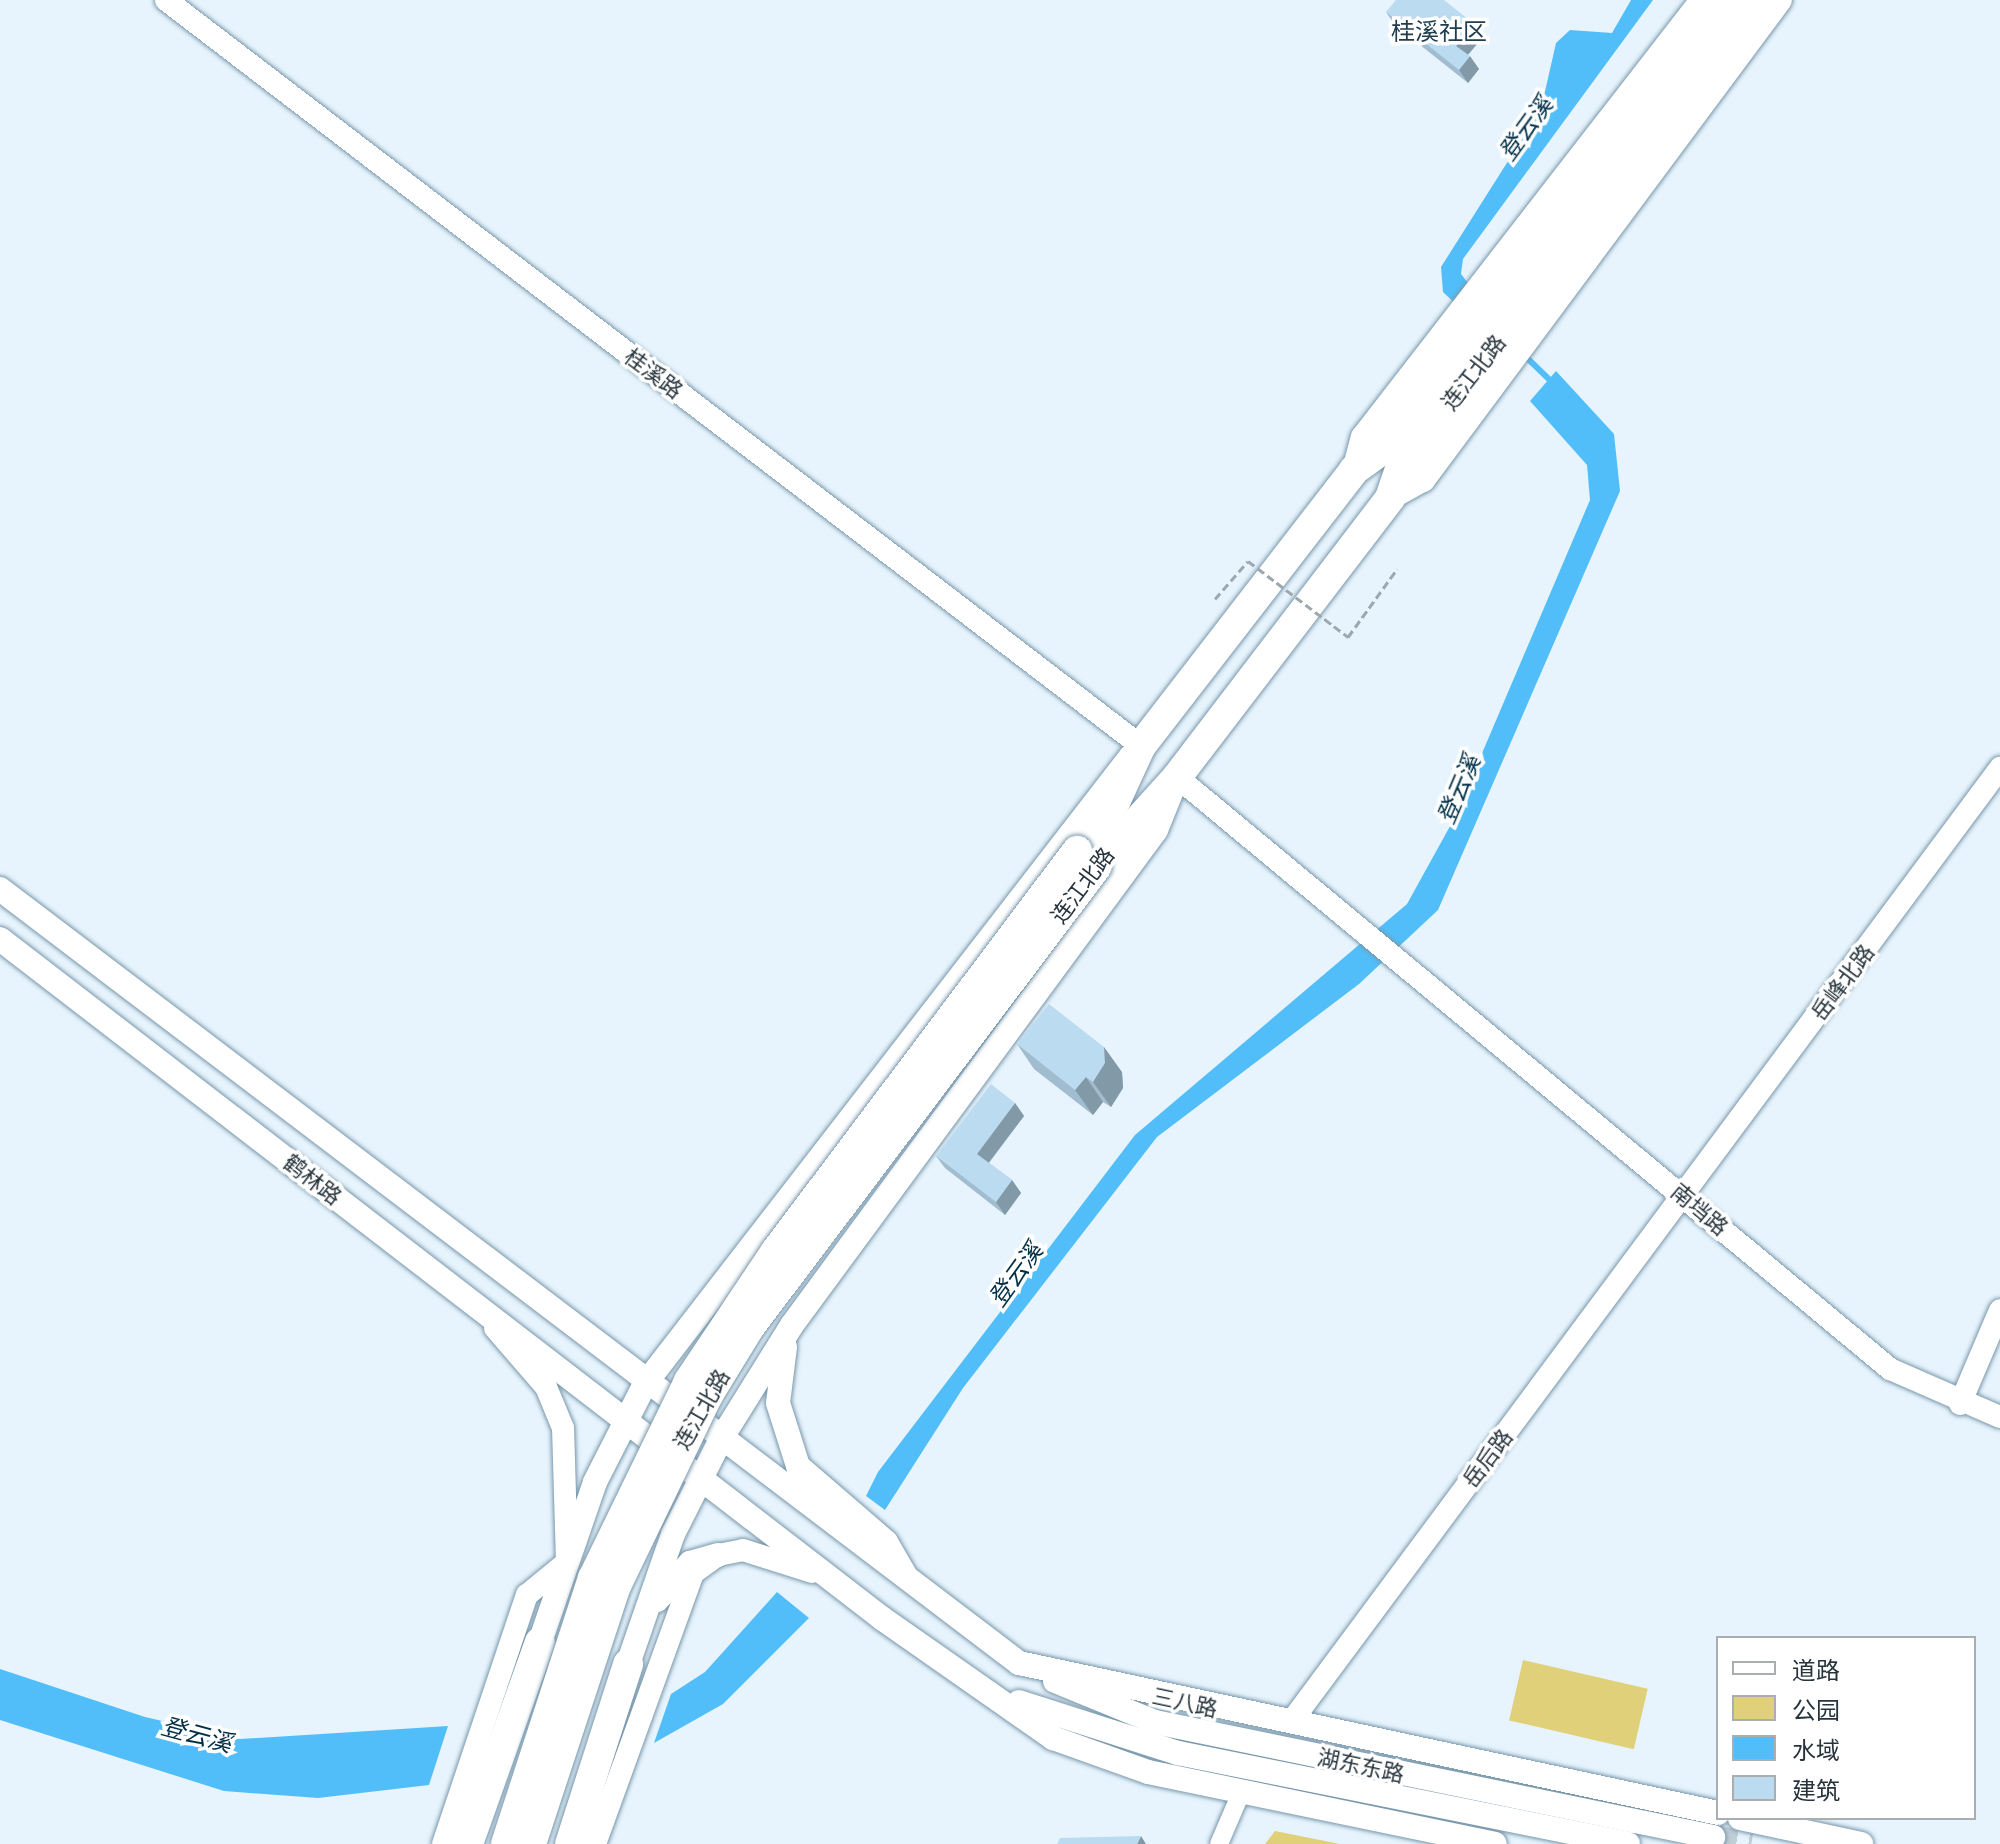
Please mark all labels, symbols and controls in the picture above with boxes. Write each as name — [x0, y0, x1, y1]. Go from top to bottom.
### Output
district label: 桂溪社区 — [1391, 17, 1487, 45]
water label: 登云溪 — [1492, 90, 1558, 166]
street label: 连江北路 — [1436, 329, 1510, 415]
street label: 桂溪路 — [620, 343, 688, 403]
water label: 登云溪 — [1431, 750, 1485, 828]
street label: 连江北路 — [1045, 842, 1119, 928]
street label: 岳峰北路 — [1805, 939, 1879, 1025]
street label: 鹤林路 — [279, 1148, 347, 1210]
street label: 南垱路 — [1666, 1178, 1734, 1240]
water label: 登云溪 — [982, 1236, 1048, 1312]
street label: 连江北路 — [668, 1364, 734, 1454]
street label: 岳后路 — [1457, 1424, 1517, 1492]
legend — [1716, 1636, 1976, 1820]
text: 道路 — [1792, 1653, 1840, 1686]
street label: 三八路 — [1150, 1682, 1220, 1722]
text: 公园 — [1792, 1693, 1840, 1726]
water label: 登云溪 — [158, 1711, 236, 1757]
text: 水域 — [1792, 1733, 1840, 1766]
street label: 湖东东路 — [1315, 1743, 1407, 1787]
text: 建筑 — [1792, 1773, 1840, 1806]

